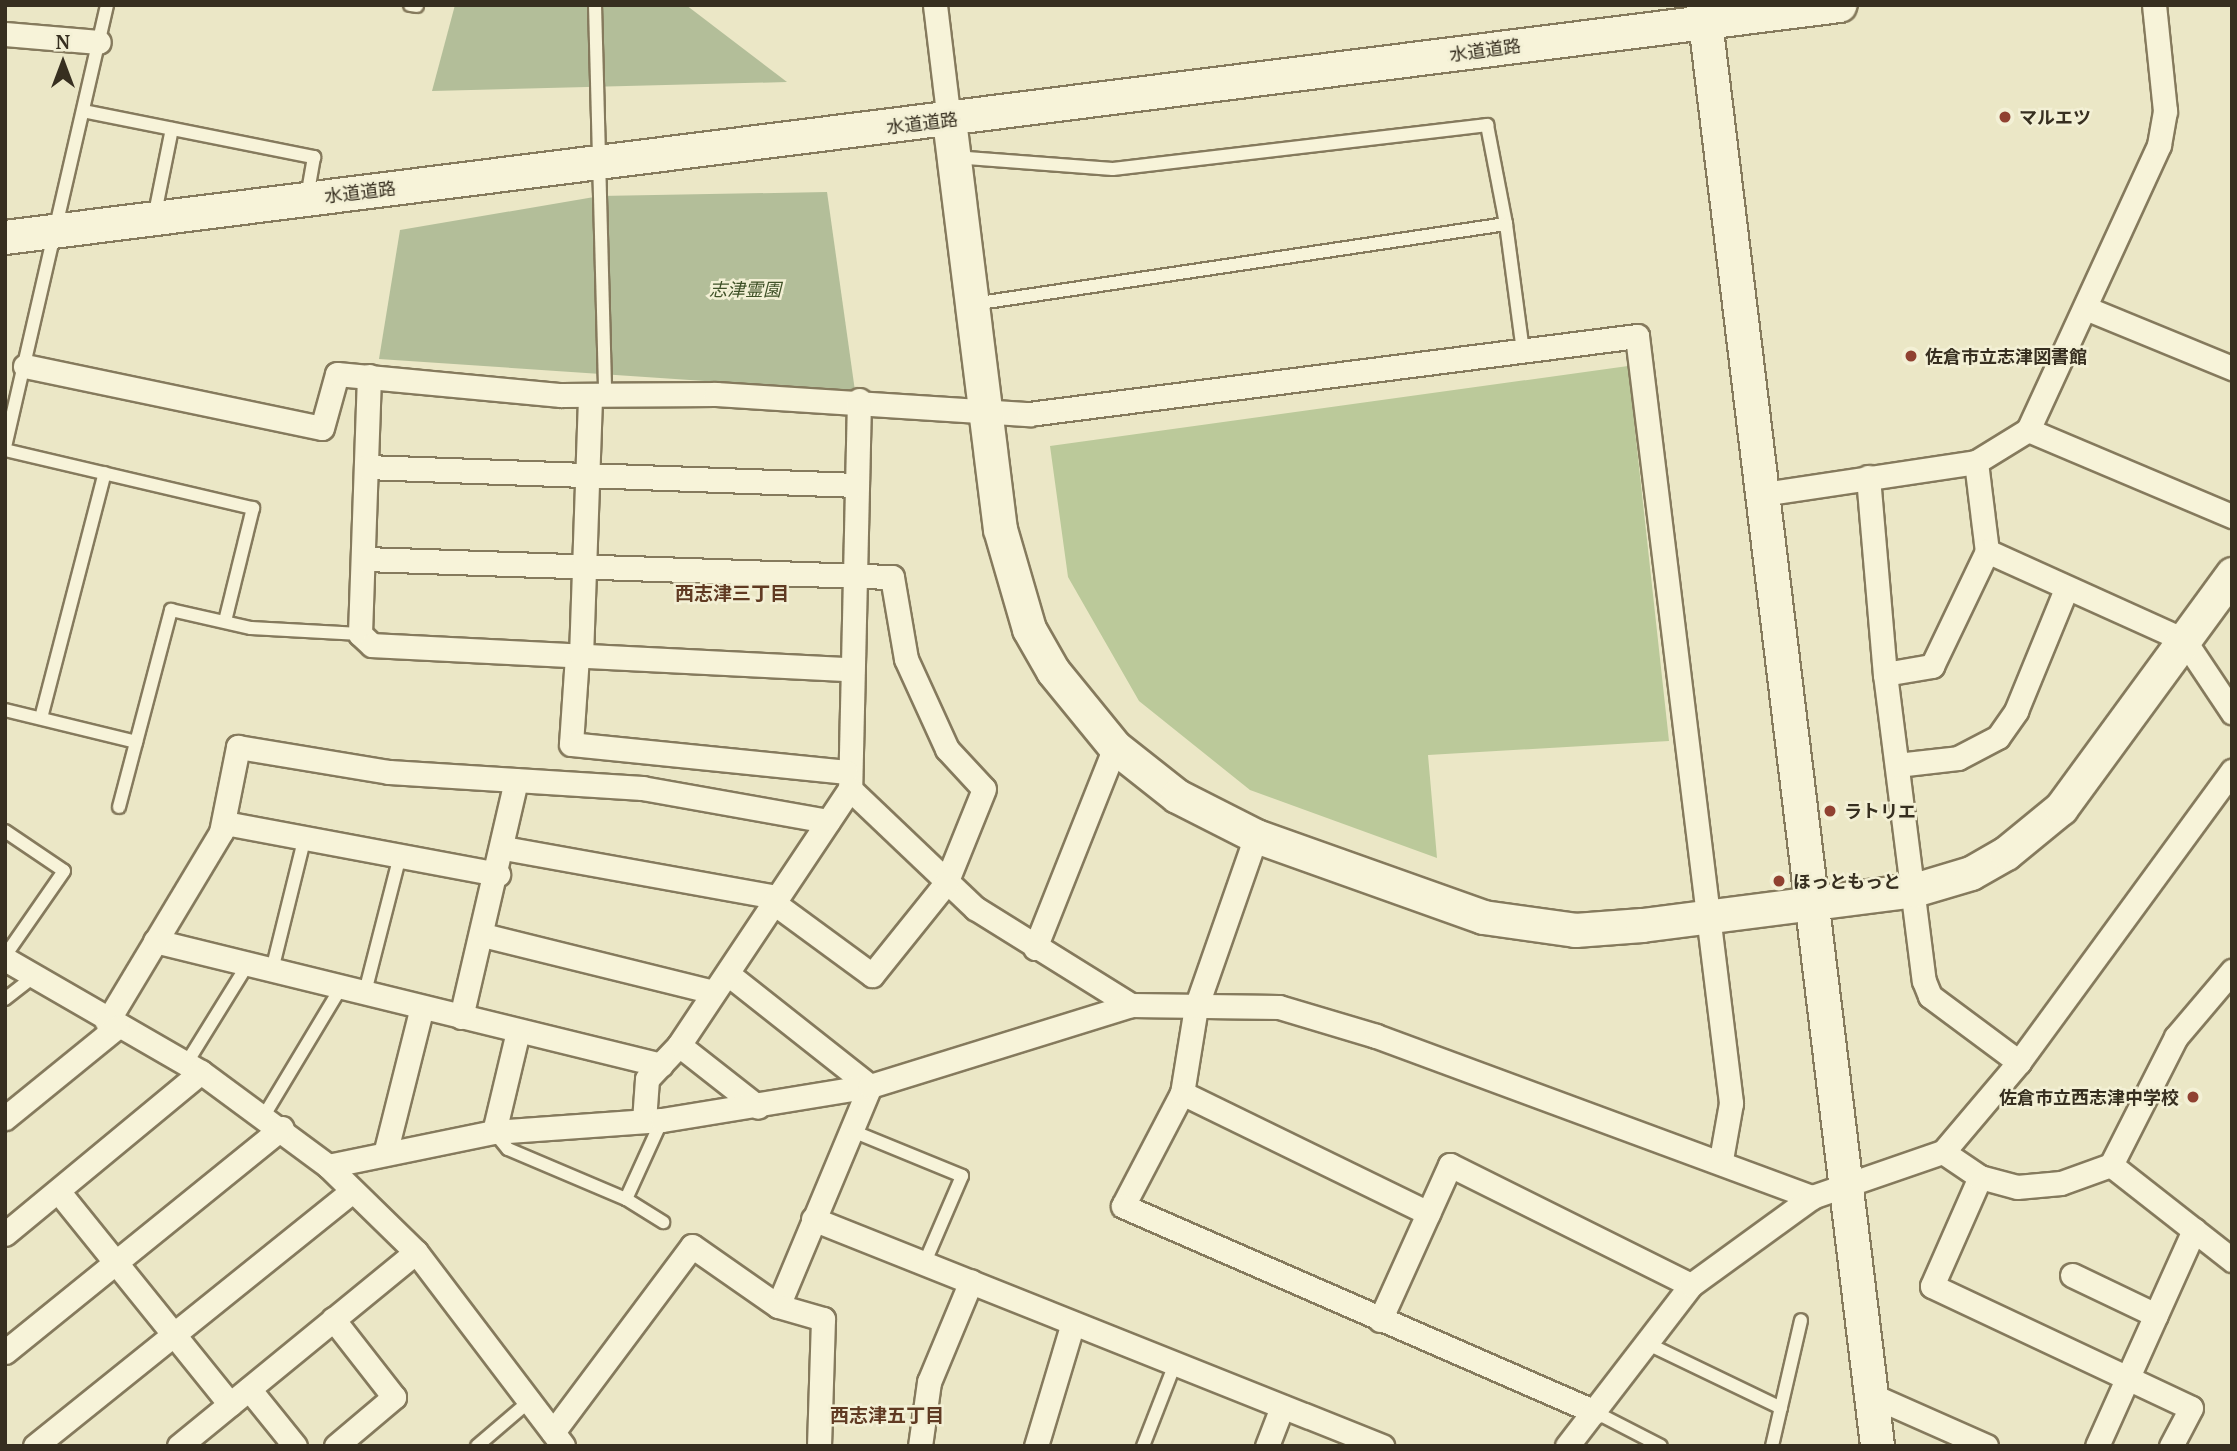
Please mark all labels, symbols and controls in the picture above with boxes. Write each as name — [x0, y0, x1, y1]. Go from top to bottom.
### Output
north arrow — [28, 28, 98, 98]
text: N — [56, 29, 70, 54]
street label: 水道道路 — [1448, 34, 1522, 66]
place label: マルエツ — [2019, 106, 2091, 128]
street label: 水道道路 — [885, 108, 959, 138]
marker: マルエツ — [1997, 109, 2013, 125]
street label: 水道道路 — [323, 177, 397, 207]
park label: 志津霊園 — [709, 278, 781, 300]
place label: 佐倉市立志津図書館 — [1925, 345, 2087, 367]
marker: 佐倉市立志津図書館 — [1903, 348, 1919, 364]
district label: 西志津三丁目 — [675, 582, 789, 604]
place label: ラトリエ — [1844, 800, 1916, 822]
marker: ラトリエ — [1822, 803, 1838, 819]
place label: ほっともっと — [1793, 870, 1901, 892]
marker: ほっともっと — [1771, 873, 1787, 889]
place label: 佐倉市立西志津中学校 — [1999, 1086, 2179, 1108]
marker: 佐倉市立西志津中学校 — [2185, 1089, 2201, 1105]
district label: 西志津五丁目 — [830, 1404, 944, 1426]

